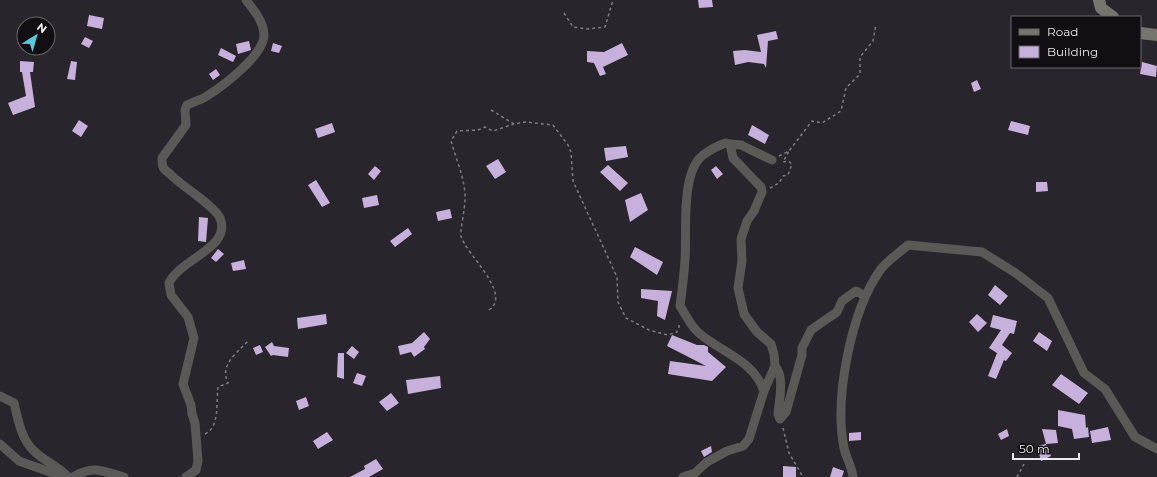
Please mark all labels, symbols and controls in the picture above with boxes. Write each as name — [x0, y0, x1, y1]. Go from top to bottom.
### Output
north arrow — [16, 16, 56, 56]
legend — [1011, 16, 1141, 68]
text: N — [34, 20, 50, 36]
text: Road — [1047, 24, 1078, 39]
text: Building — [1047, 44, 1098, 59]
scale bar — [1013, 435, 1079, 461]
text: 50 m — [1019, 441, 1050, 456]

